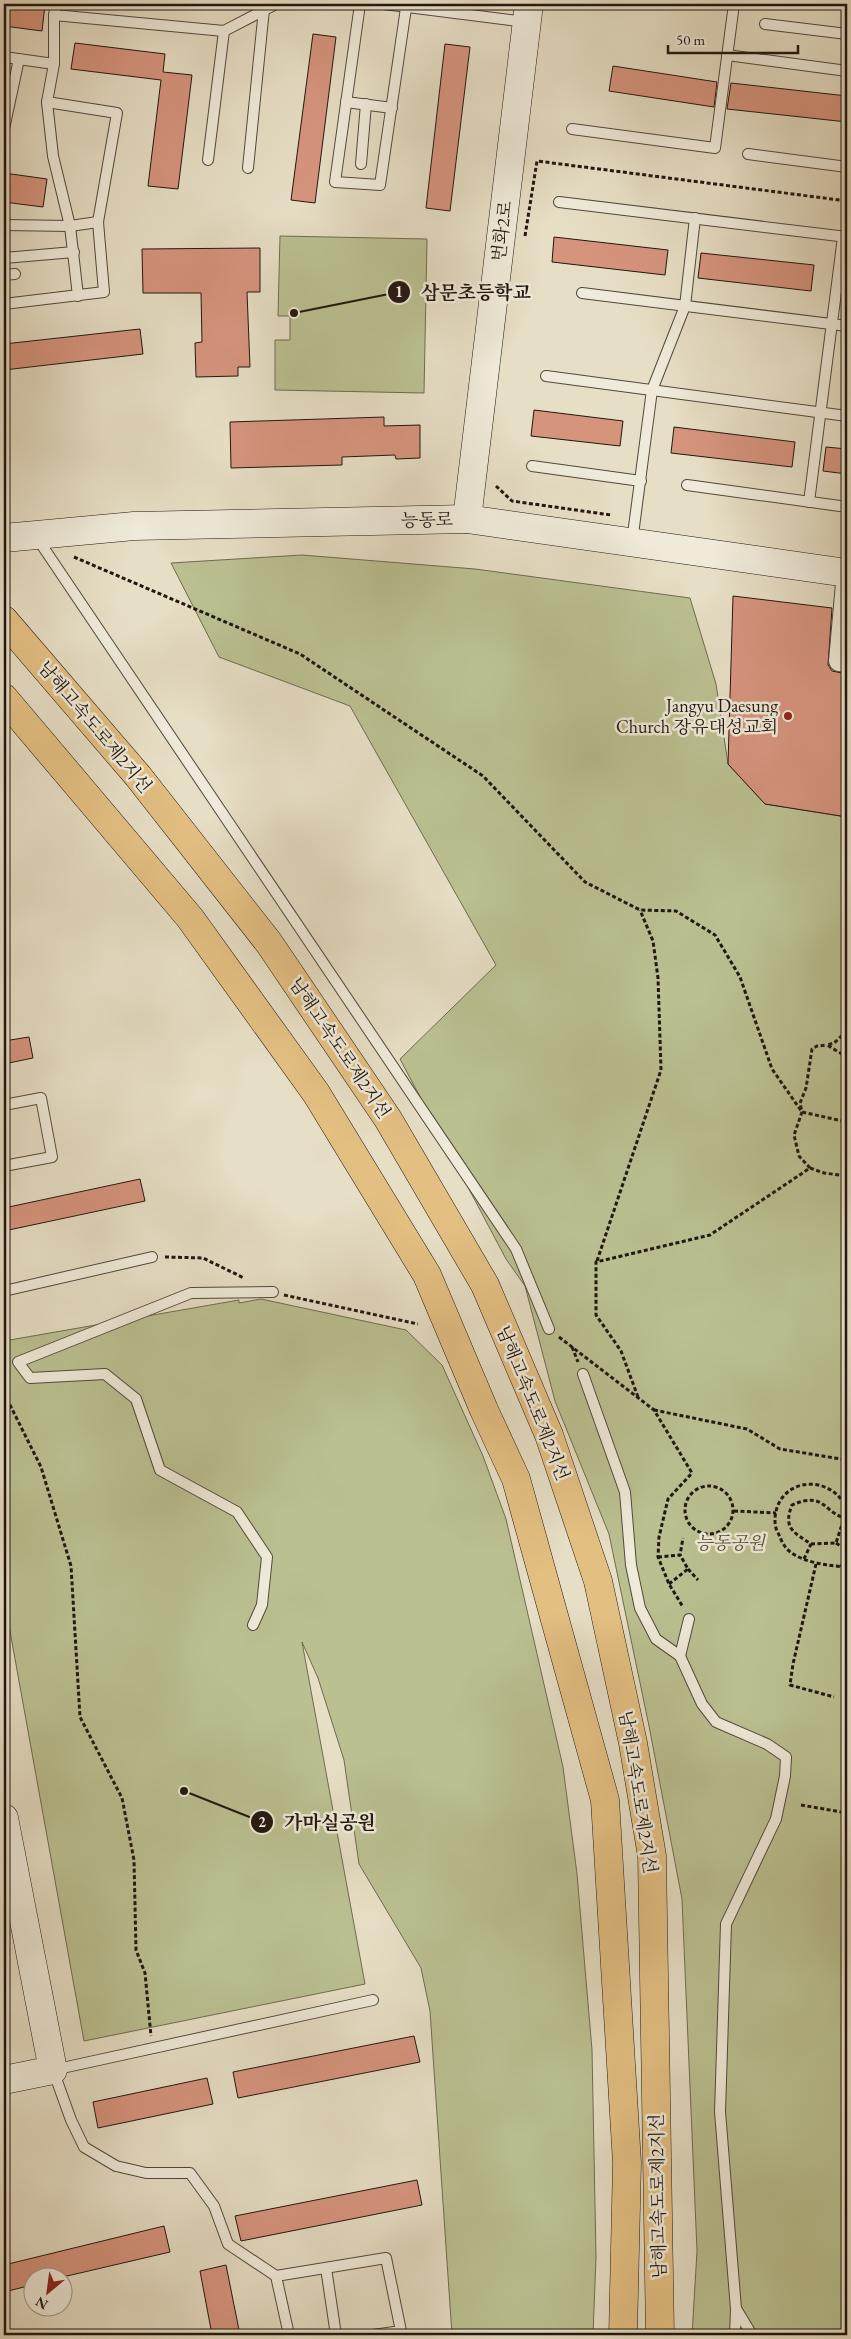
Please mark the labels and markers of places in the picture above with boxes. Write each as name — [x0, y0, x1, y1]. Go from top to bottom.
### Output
callout: 삼문초등학교 — [386, 275, 541, 309]
place label: Jangyu Daesung Church 장유대성교회 — [616, 694, 778, 738]
marker: Jangyu Daesung Church 장유대성교회 — [782, 710, 794, 722]
callout: 가마실공원 — [249, 1805, 386, 1839]

